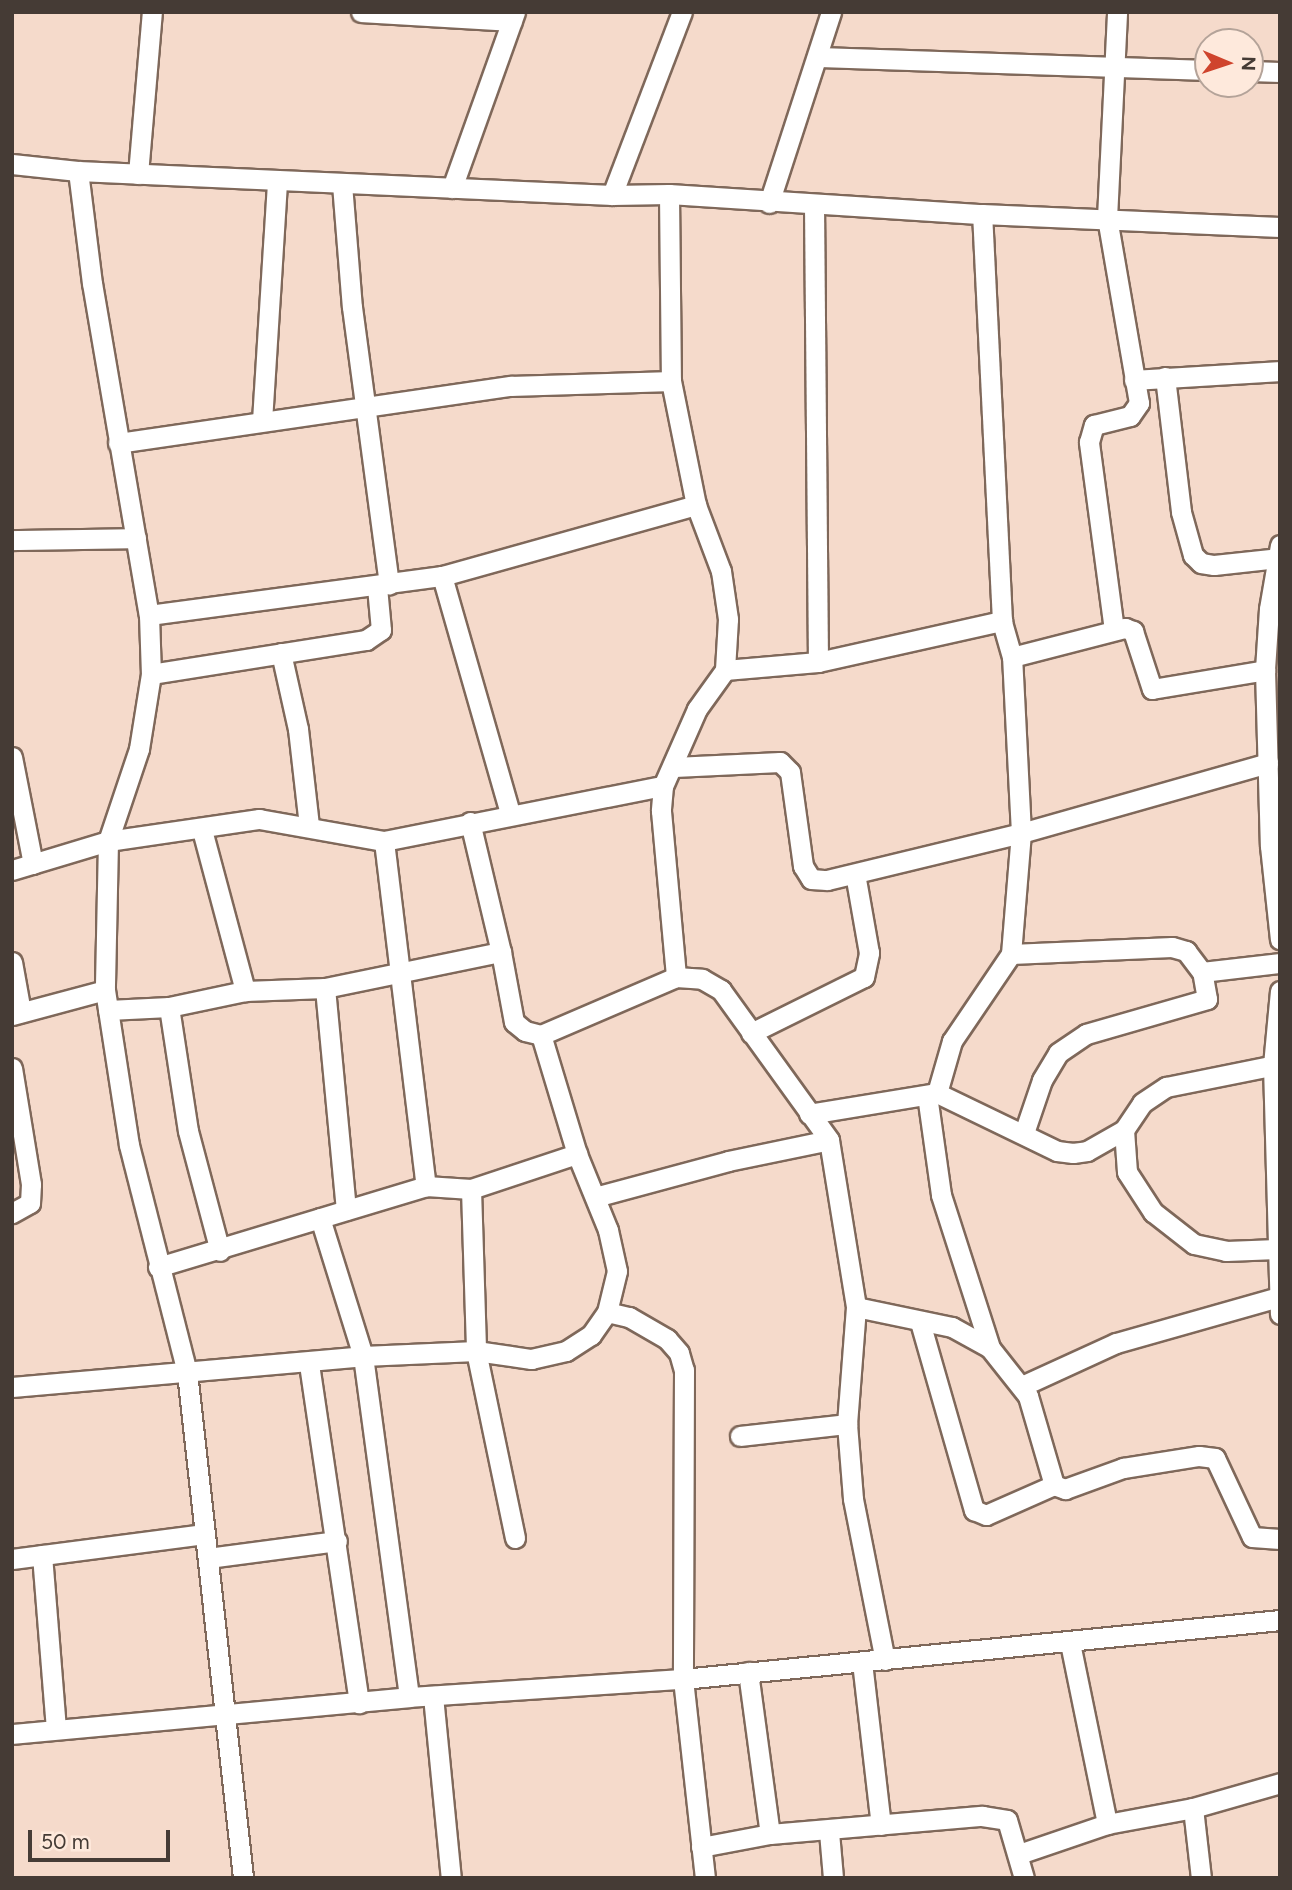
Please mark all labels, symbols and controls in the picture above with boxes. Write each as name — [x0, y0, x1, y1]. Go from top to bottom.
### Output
north arrow — [1194, 28, 1264, 98]
text: N — [1237, 56, 1260, 71]
scale bar — [32, 1816, 173, 1860]
text: 50 m — [41, 1829, 90, 1854]

